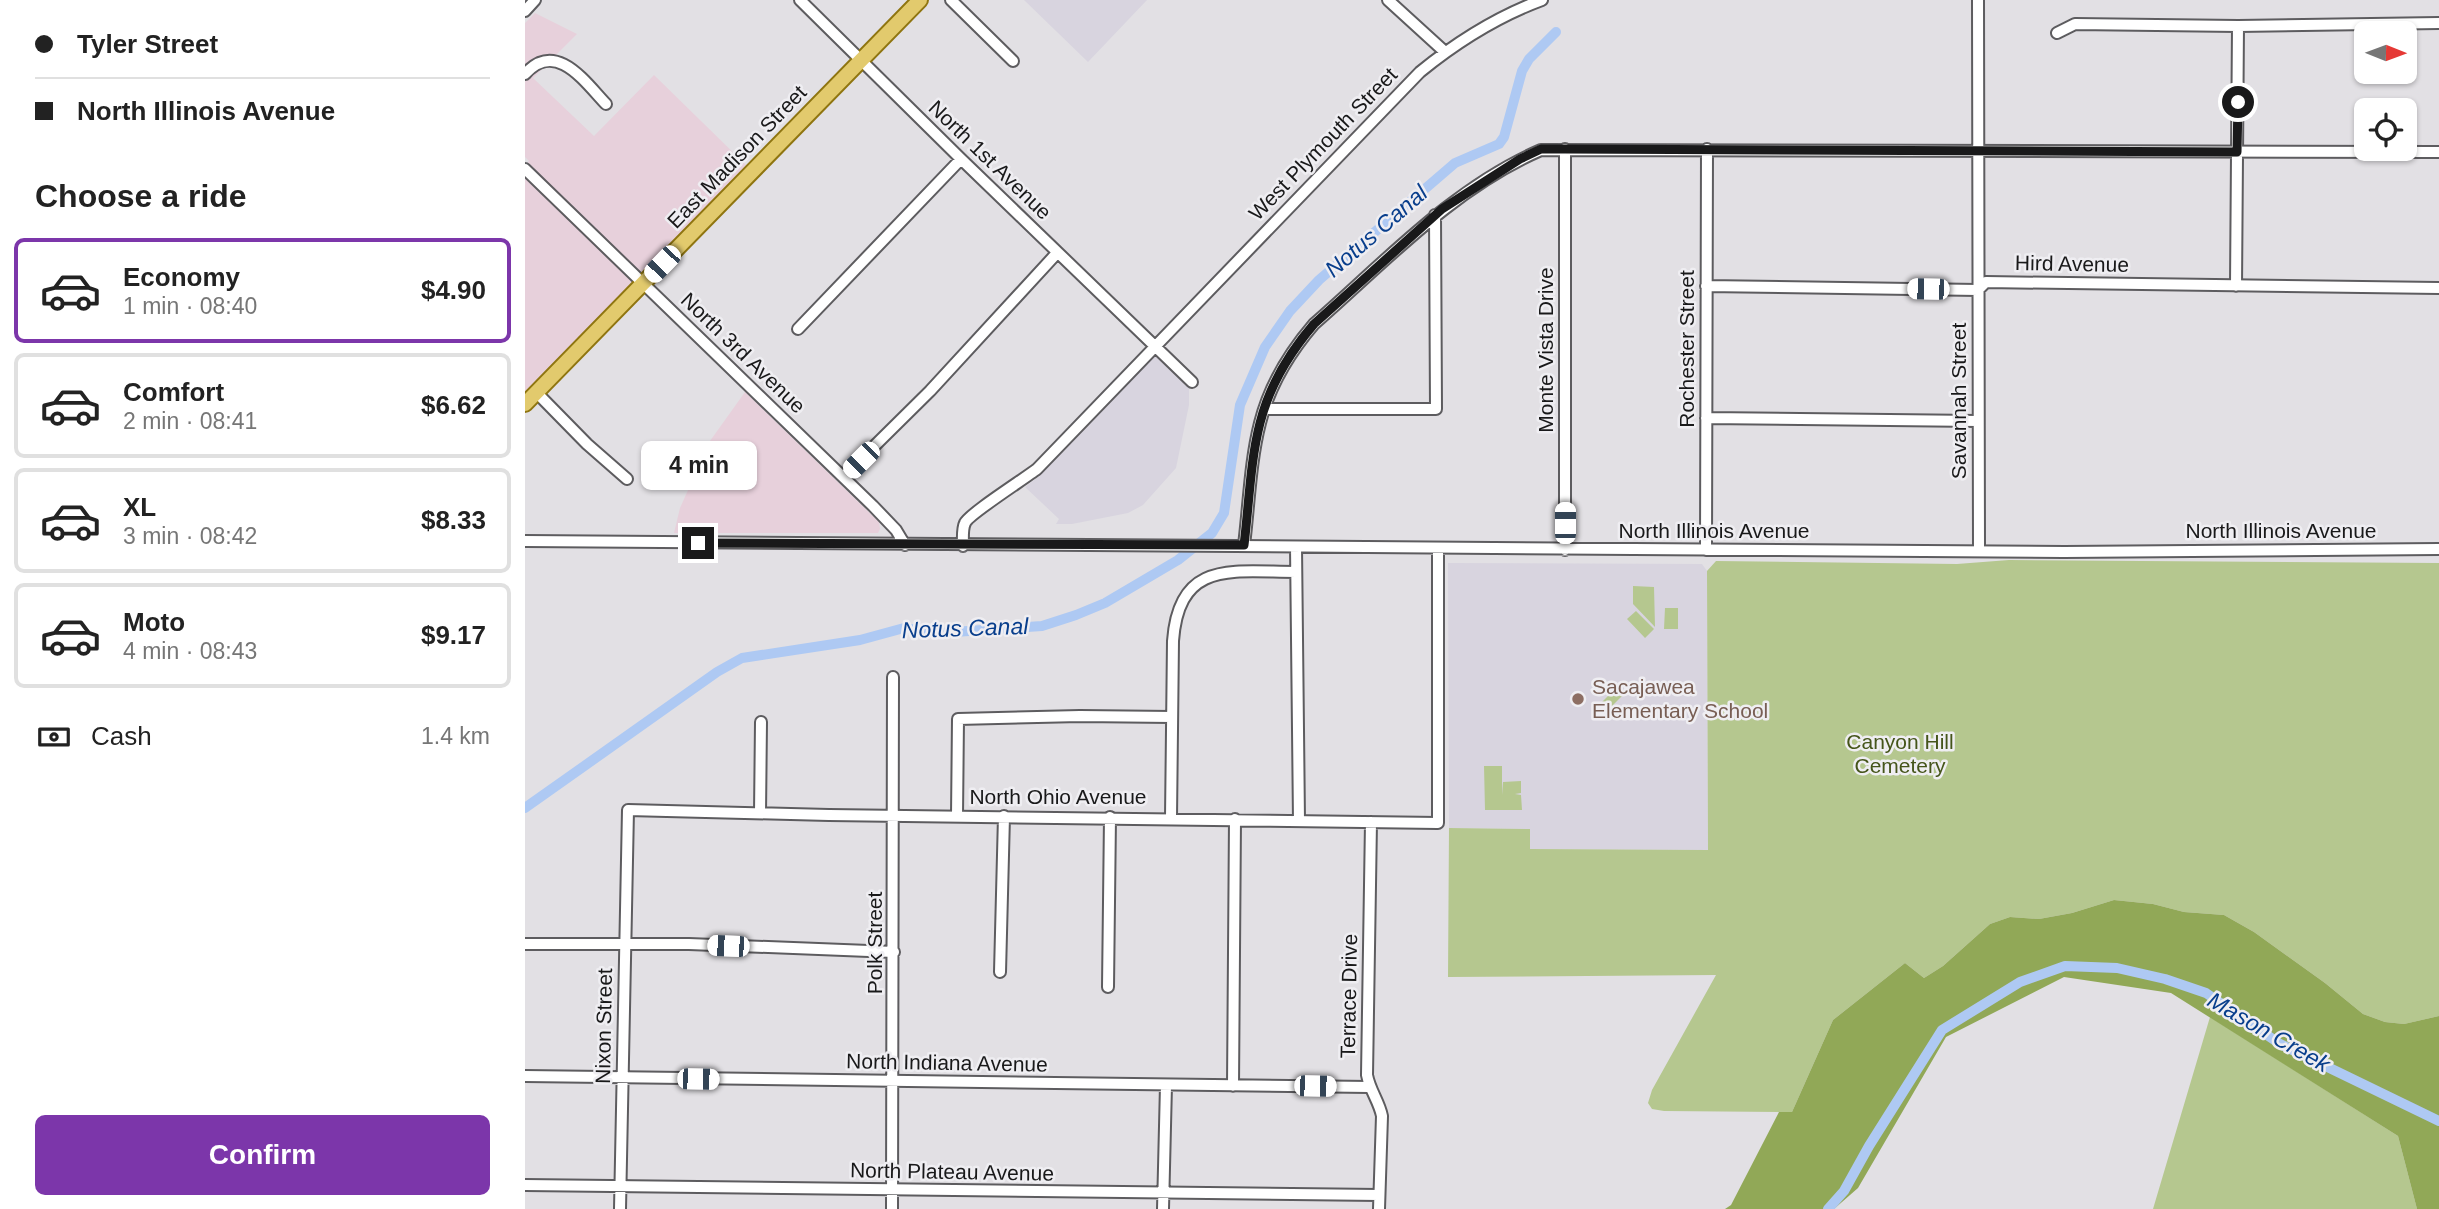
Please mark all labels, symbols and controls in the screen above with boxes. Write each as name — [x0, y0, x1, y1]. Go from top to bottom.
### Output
north arrow — [2354, 21, 2417, 84]
map controls — [2354, 21, 2417, 161]
text: Tyler Street — [77, 29, 218, 59]
street label: West Plymouth Street — [1244, 63, 1401, 225]
street label: East Madison Street — [663, 81, 811, 233]
route start — [2222, 86, 2254, 118]
text: North Illinois Avenue — [77, 96, 335, 126]
street label: North 1st Avenue — [925, 96, 1056, 224]
button: locate — [2354, 98, 2417, 161]
text: Choose a ride — [35, 178, 247, 214]
water label: Notus Canal — [1320, 179, 1433, 282]
car — [640, 242, 685, 286]
street label: Hird Avenue — [2015, 251, 2129, 276]
icon: car — [39, 259, 102, 322]
text: Economy — [123, 262, 240, 292]
street label: Monte Vista Drive — [1534, 267, 1557, 433]
street label: Rochester Street — [1675, 270, 1698, 428]
text: $4.90 — [421, 275, 486, 305]
car — [1907, 278, 1950, 300]
street label: North 3rd Avenue — [677, 288, 810, 418]
text: 1 min · 08:40 — [123, 293, 257, 319]
street label: Savannah Street — [1947, 323, 1970, 479]
icon: car — [39, 374, 102, 437]
text: Comfort — [123, 377, 224, 407]
text: $6.62 — [421, 390, 486, 420]
text: 2 min · 08:41 — [123, 408, 257, 434]
car — [839, 438, 884, 482]
callout: 4 min — [640, 442, 756, 490]
text: 4 min — [669, 452, 729, 478]
icon: car — [39, 489, 102, 552]
text: XL — [123, 492, 156, 522]
car — [1555, 502, 1576, 544]
text: $8.33 — [421, 505, 486, 535]
street label: North Illinois Avenue — [1618, 519, 1810, 542]
street label: North Illinois Avenue — [2185, 519, 2377, 542]
text: 3 min · 08:42 — [123, 523, 257, 549]
route end — [682, 527, 714, 559]
icon: car — [39, 604, 102, 667]
text: Moto — [123, 607, 185, 637]
water label: Notus Canal — [901, 613, 1030, 643]
text: $9.17 — [421, 620, 486, 650]
text: 4 min · 08:43 — [123, 638, 257, 664]
place label: Sacajawea Elementary School — [1592, 675, 1768, 722]
marker: Sacajawea Elementary School — [1570, 691, 1586, 707]
icon: cash — [35, 718, 73, 756]
text: Cash — [91, 721, 152, 751]
text: 1.4 km — [421, 723, 490, 749]
park label: Canyon Hill Cemetery — [1846, 730, 1954, 777]
street label: North Ohio Avenue — [969, 785, 1147, 808]
street label: Polk Street — [863, 891, 886, 994]
street label: Terrace Drive — [1336, 933, 1361, 1059]
car — [707, 935, 750, 957]
street label: Nixon Street — [591, 968, 616, 1084]
water label: Mason Creek — [2203, 987, 2336, 1078]
street label: North Indiana Avenue — [846, 1049, 1048, 1076]
car — [677, 1068, 720, 1090]
car — [1294, 1075, 1337, 1097]
button: Confirm — [35, 1115, 490, 1195]
street label: North Plateau Avenue — [850, 1158, 1054, 1185]

